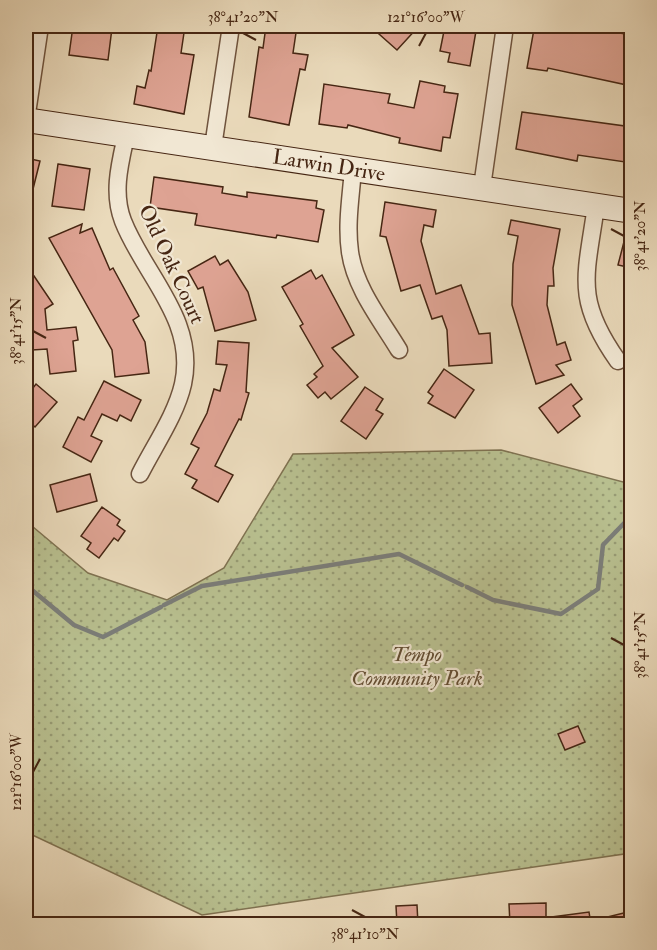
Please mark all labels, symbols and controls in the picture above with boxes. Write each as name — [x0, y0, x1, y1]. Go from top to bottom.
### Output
text: 38°41'20"N — [208, 8, 279, 27]
text: 121°16'00"W — [387, 8, 465, 27]
street label: Larwin Drive — [271, 143, 387, 188]
street label: Old Oak Court — [132, 200, 211, 328]
text: 38°41'20"N — [631, 200, 650, 271]
text: 38°41'15"N — [7, 297, 26, 365]
text: 38°41'15"N — [631, 611, 650, 679]
park label: Tempo Community Park — [351, 641, 483, 692]
text: 121°16'00"W — [7, 733, 26, 811]
text: 38°41'10"N — [331, 925, 400, 944]

